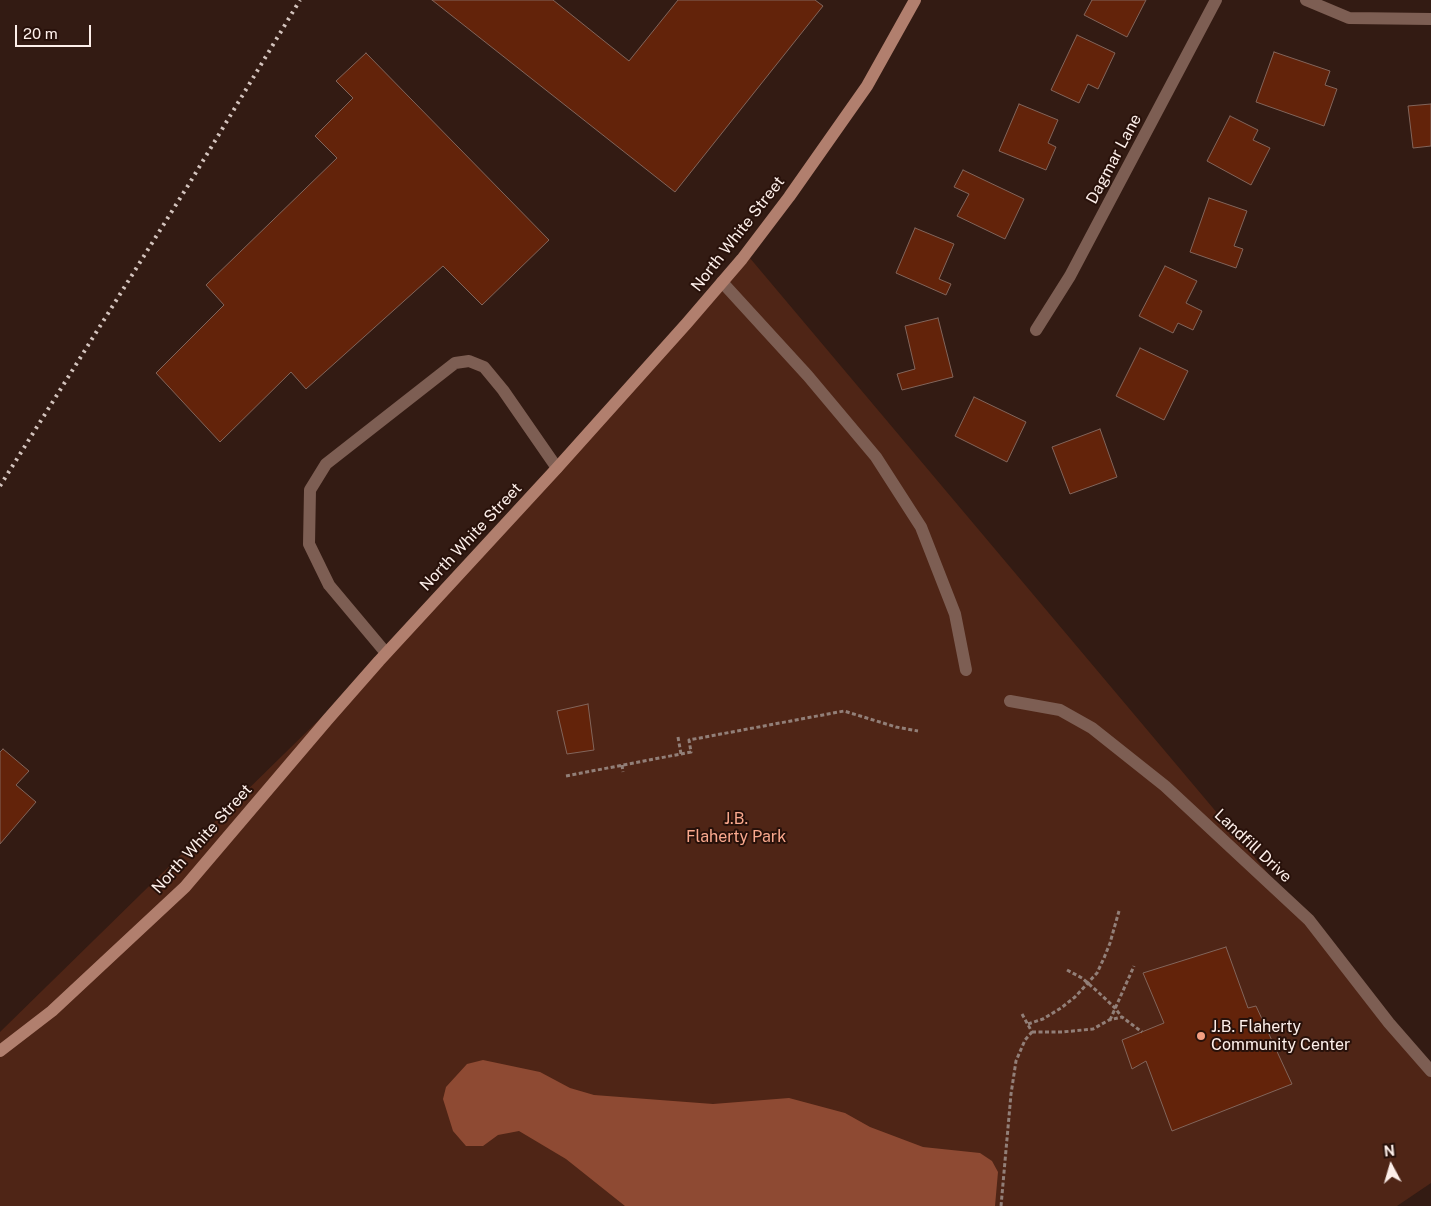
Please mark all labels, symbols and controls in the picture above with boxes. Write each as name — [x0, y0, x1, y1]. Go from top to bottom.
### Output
scale bar — [18, 15, 94, 47]
text: 20 m — [23, 25, 58, 42]
street label: Dagmar Lane — [1082, 111, 1146, 207]
street label: North White Street — [687, 173, 789, 295]
street label: North White Street — [416, 479, 526, 595]
street label: North White Street — [148, 780, 256, 898]
street label: Landfill Drive — [1210, 805, 1296, 887]
park label: J.B. Flaherty Park — [686, 809, 786, 847]
place label: J.B. Flaherty Community Center — [1211, 1017, 1350, 1055]
marker: J.B. Flaherty Community Center — [1195, 1030, 1207, 1042]
north arrow — [1366, 1141, 1416, 1191]
text: N — [1383, 1143, 1396, 1160]

